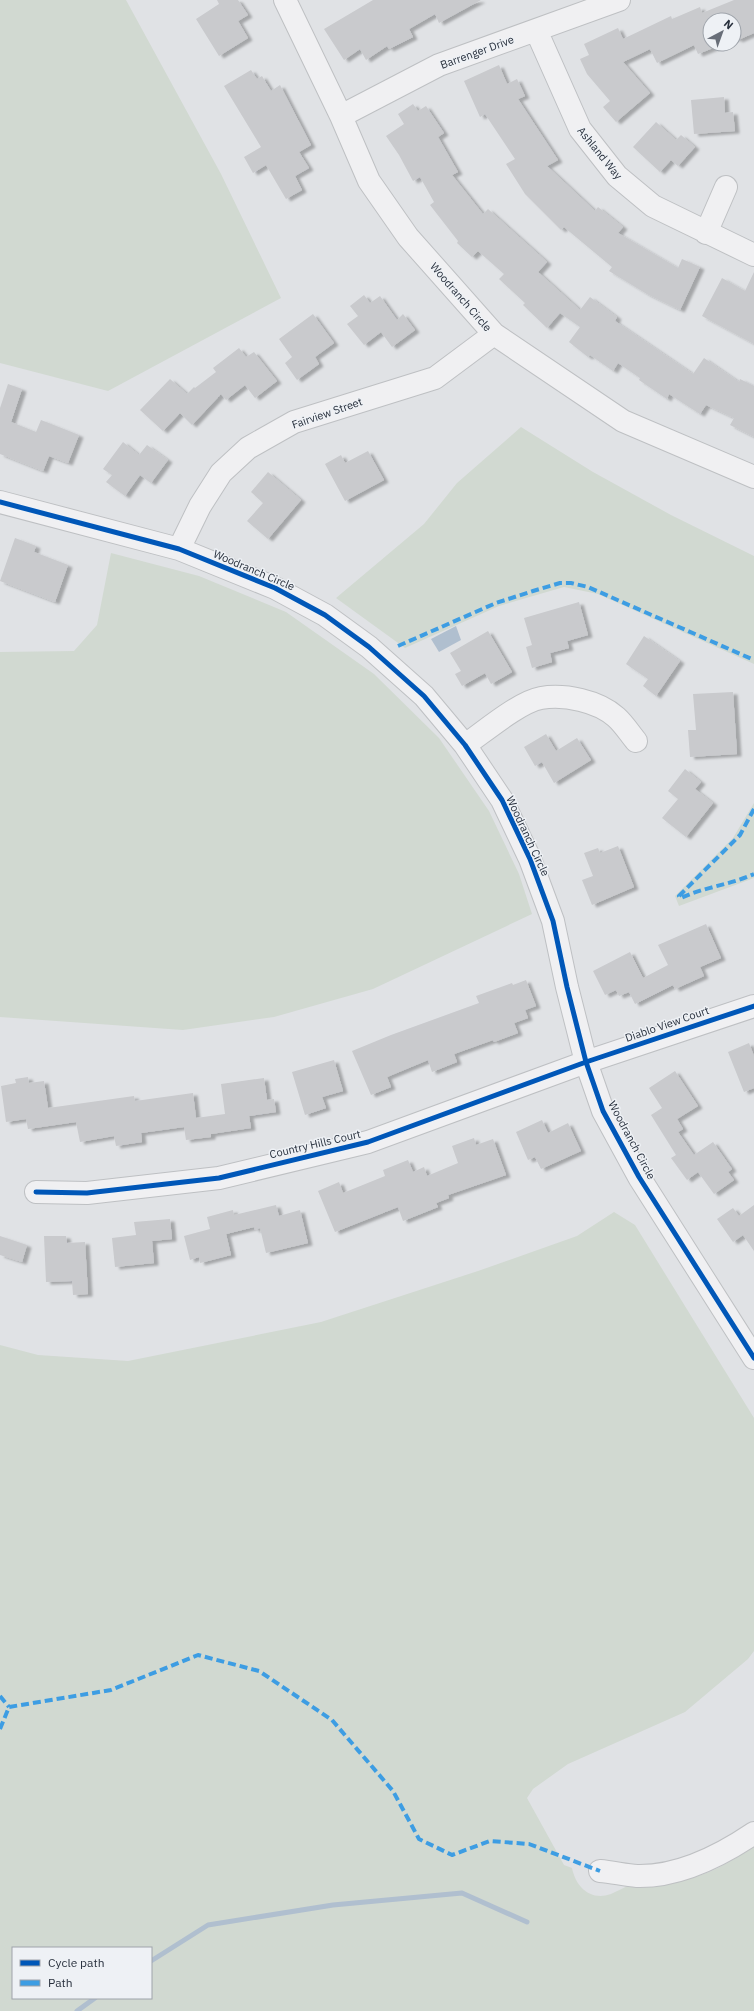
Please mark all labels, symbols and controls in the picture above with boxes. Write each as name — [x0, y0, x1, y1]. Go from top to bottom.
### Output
north arrow — [702, 12, 742, 52]
text: N — [721, 17, 736, 32]
street label: Barrenger Drive — [438, 32, 516, 72]
street label: Ashland Way — [575, 124, 626, 183]
street label: Woodranch Circle — [427, 260, 495, 334]
street label: Fairview Street — [290, 394, 364, 432]
street label: Woodranch Circle — [211, 547, 297, 593]
street label: Woodranch Circle — [503, 794, 553, 878]
street label: Diablo View Court — [623, 1003, 711, 1045]
street label: Woodranch Circle — [605, 1098, 659, 1182]
street label: Country Hills Court — [268, 1127, 362, 1161]
legend — [12, 1947, 152, 1999]
text: Cycle path — [48, 1955, 105, 1970]
text: Path — [48, 1975, 73, 1990]

